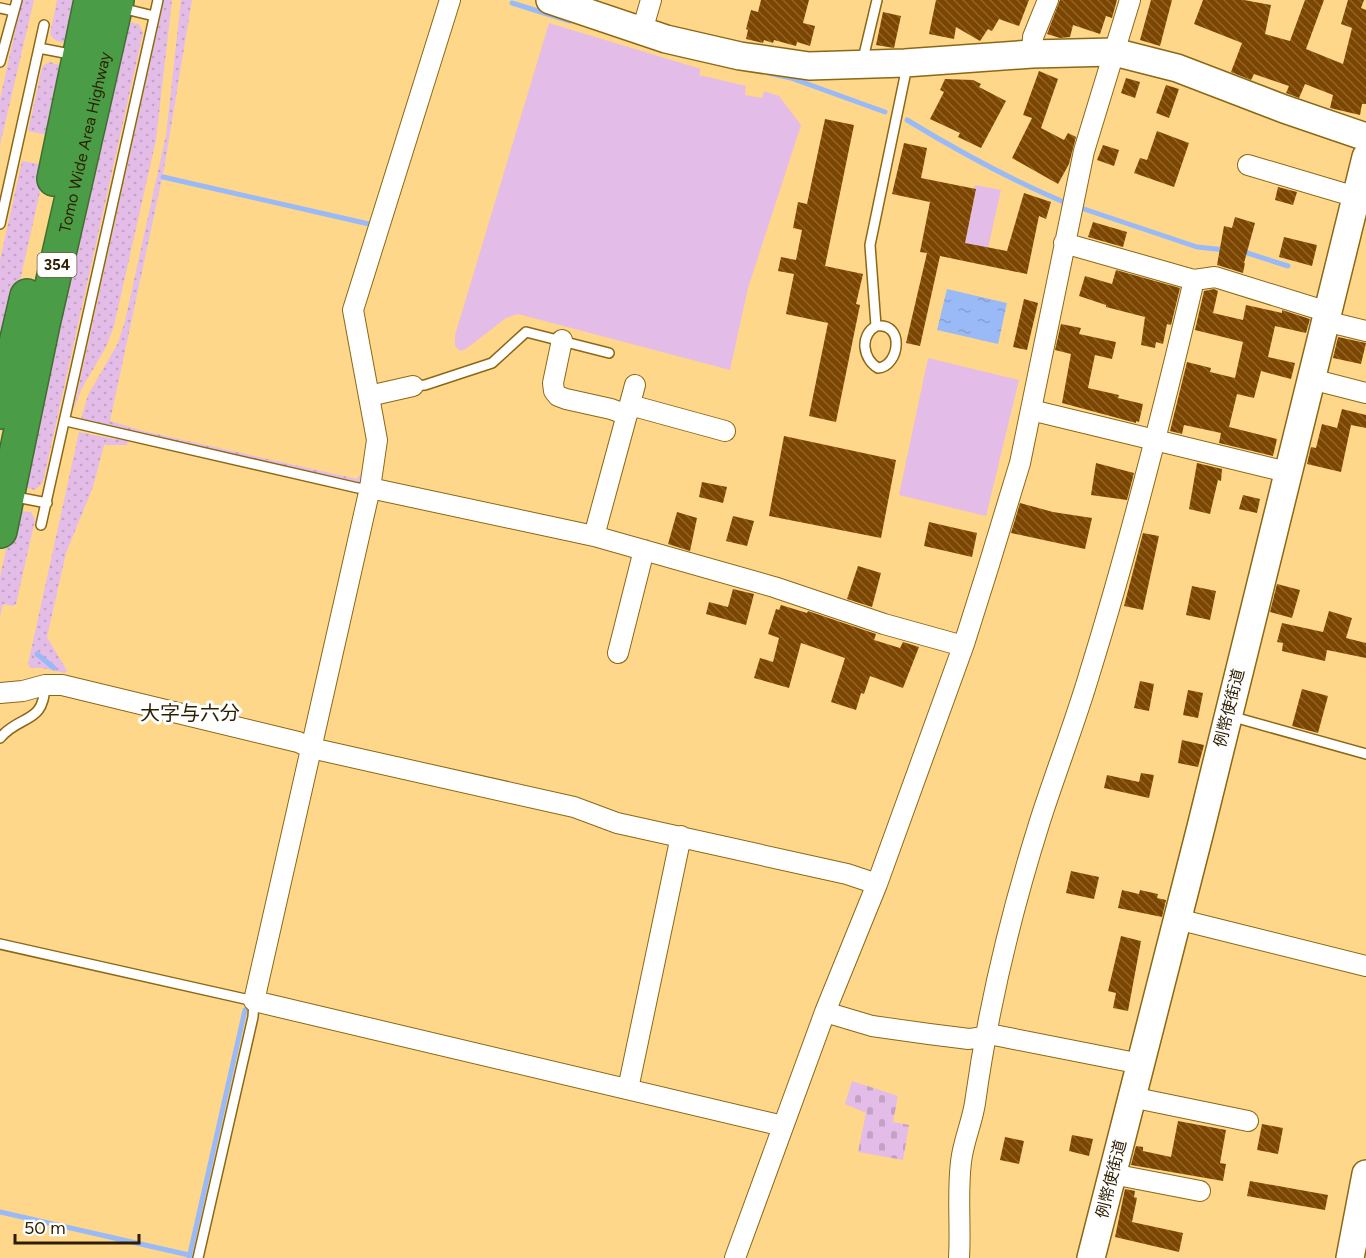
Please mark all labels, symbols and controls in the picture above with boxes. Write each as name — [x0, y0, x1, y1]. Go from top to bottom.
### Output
street label: Tomo Wide Area Highway — [55, 49, 115, 234]
road number: 354 — [38, 253, 76, 277]
street label: 例幣使街道 — [1210, 667, 1248, 749]
district label: 大字与六分 — [140, 701, 240, 725]
street label: 例幣使街道 — [1092, 1138, 1130, 1220]
scale bar — [15, 1207, 140, 1245]
text: 50 m — [24, 1217, 66, 1239]

